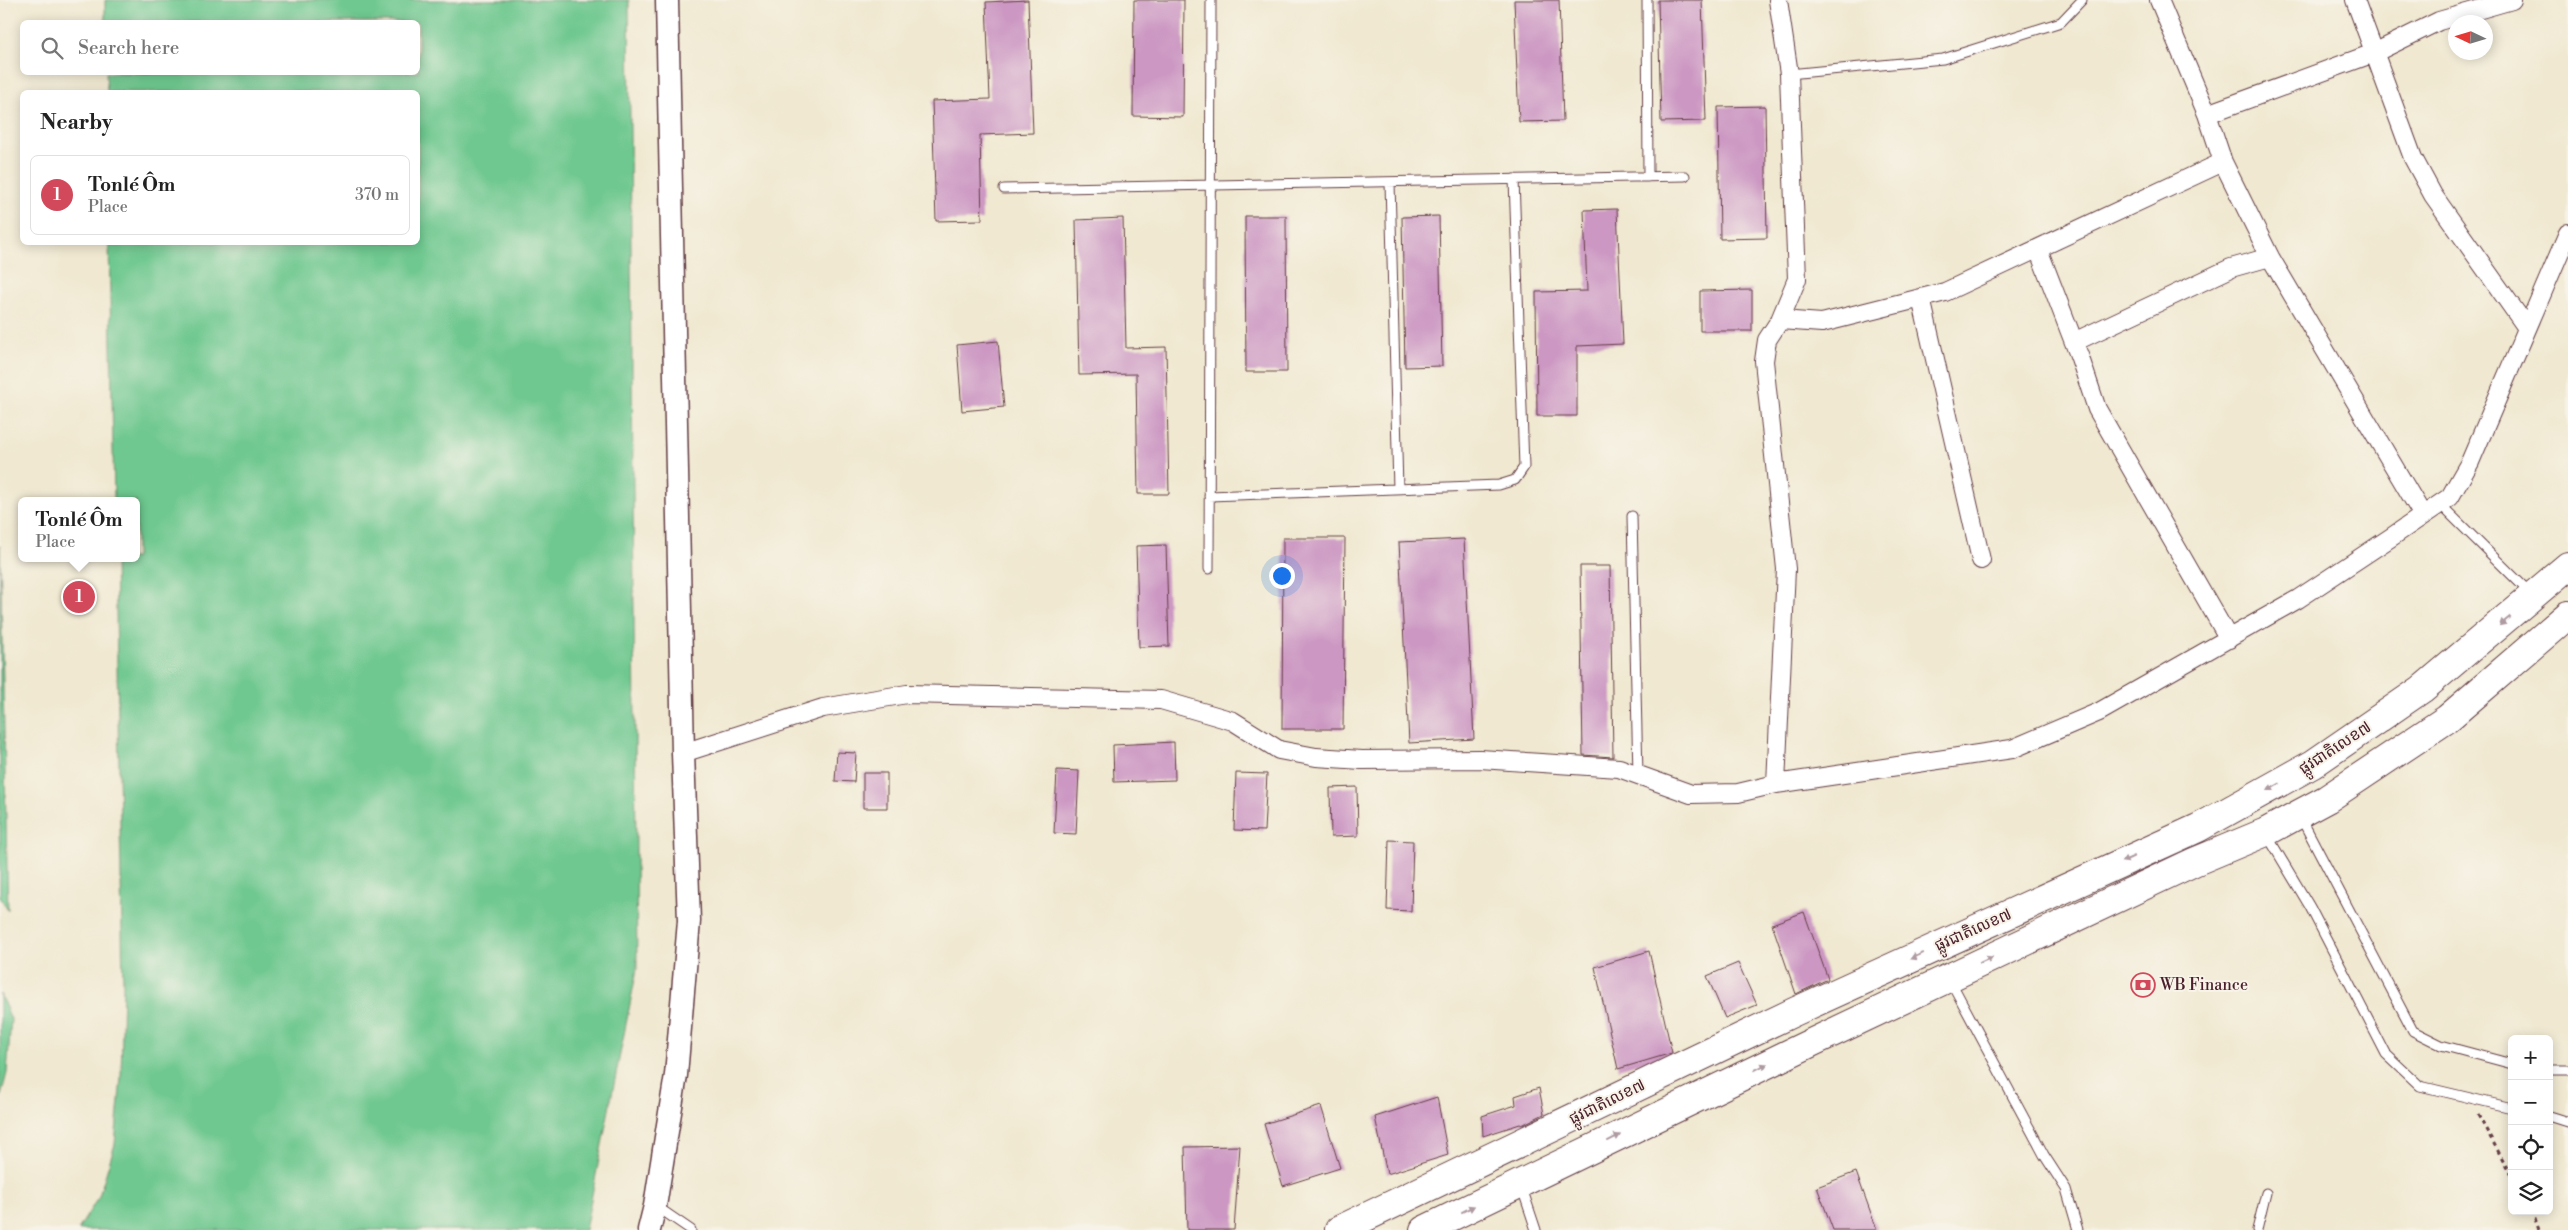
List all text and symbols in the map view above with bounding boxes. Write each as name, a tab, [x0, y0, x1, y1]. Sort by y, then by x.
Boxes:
north arrow	[2448, 15, 2493, 60]
search box	[20, 20, 420, 75]
icon: search	[38, 34, 66, 62]
text: Search here	[78, 36, 179, 60]
text: Nearby	[40, 110, 113, 136]
text: Tonlé Ôm	[88, 173, 175, 197]
text: 1	[53, 185, 61, 205]
text: 370 m	[355, 185, 399, 205]
text: Place	[88, 197, 128, 217]
popup	[18, 497, 140, 562]
text: Tonlé Ôm	[35, 508, 123, 532]
text: Place	[35, 532, 75, 552]
your location	[1269, 563, 1295, 589]
pin: 1	[63, 578, 95, 616]
one-way arrow	[2499, 615, 2511, 626]
street label: ផ្លូវជាតិលេខ៧	[2295, 717, 2377, 782]
one-way arrow	[2267, 782, 2280, 791]
one-way arrow	[2121, 856, 2135, 864]
street label: ផ្លូវជាតិលេខ៧	[1931, 904, 2016, 959]
one-way arrow	[1910, 952, 1924, 960]
one-way arrow	[1979, 956, 1993, 964]
bank icon: WB Finance	[2130, 972, 2156, 998]
place label: WB Finance	[2159, 975, 2248, 995]
map controls	[2508, 1035, 2553, 1215]
button: +	[2508, 1035, 2553, 1080]
one-way arrow	[1753, 1063, 1768, 1071]
street label: ផ្លូវជាតិលេខ៧	[1566, 1075, 1650, 1132]
button: −	[2508, 1080, 2553, 1125]
button: locate	[2508, 1125, 2553, 1170]
one-way arrow	[1607, 1134, 1621, 1142]
button: layers	[2508, 1170, 2553, 1215]
one-way arrow	[1461, 1205, 1475, 1213]

